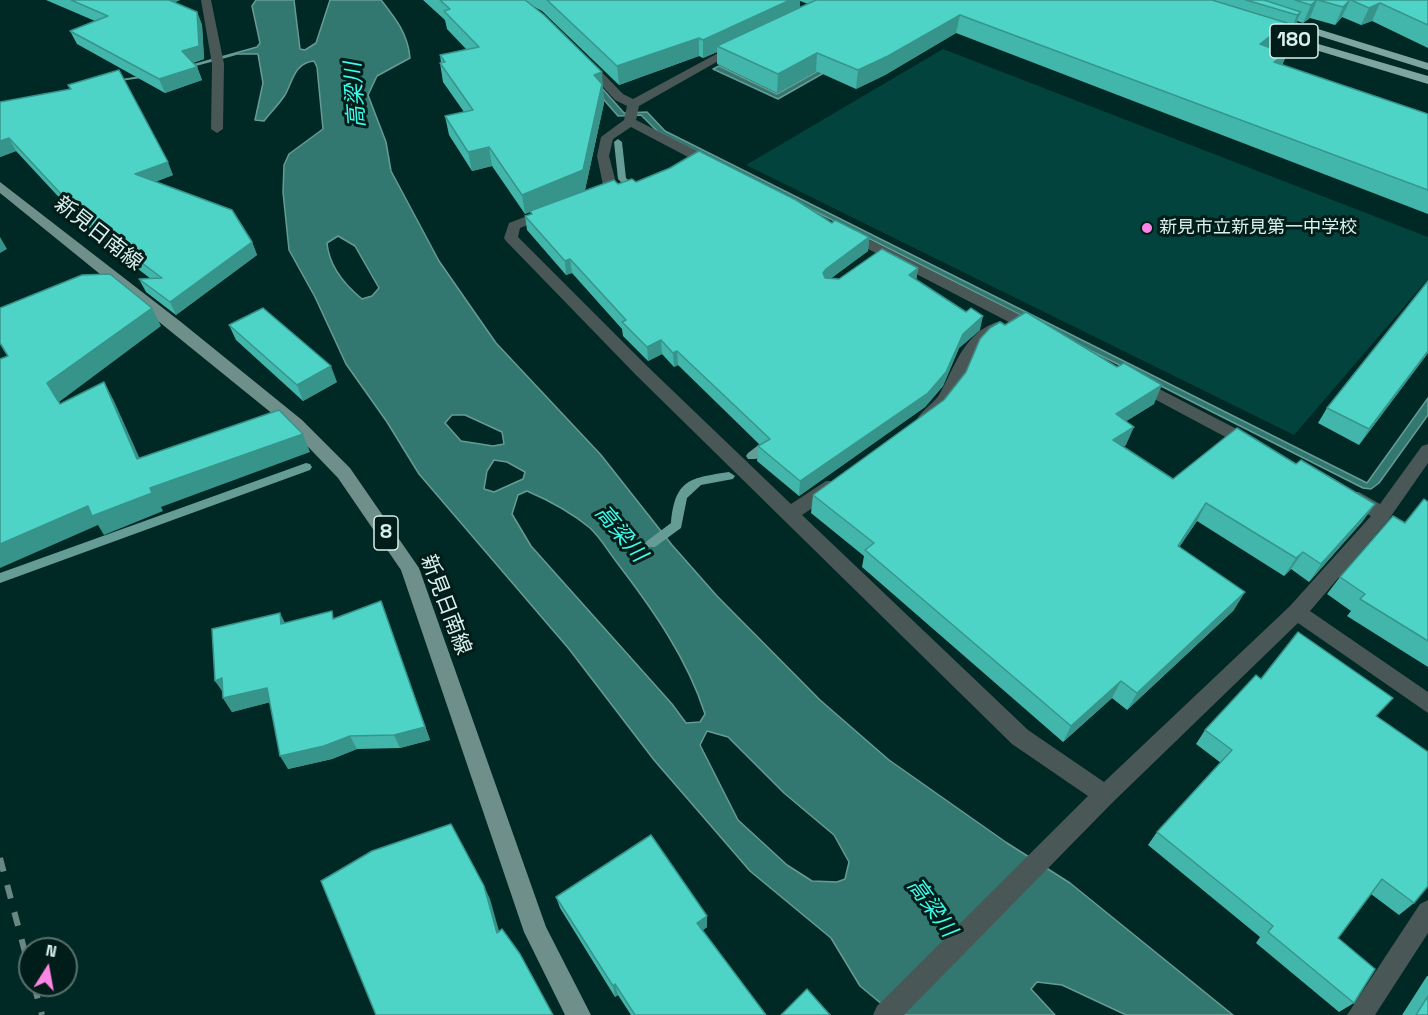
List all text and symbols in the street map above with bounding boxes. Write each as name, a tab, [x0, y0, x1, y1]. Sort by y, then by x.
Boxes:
road number: 180	[1270, 24, 1318, 58]
water label: 高梁川	[341, 61, 371, 129]
street label: 新見日南線	[49, 192, 147, 276]
place label: 新見市立新見第一中学校	[1159, 217, 1357, 239]
marker: 新見市立新見第一中学校	[1140, 221, 1154, 235]
water label: 高梁川	[589, 500, 651, 568]
road number: 8	[374, 516, 398, 550]
street label: 新見日南線	[414, 551, 476, 659]
water label: 高梁川	[901, 874, 961, 942]
north arrow	[18, 937, 78, 997]
text: N	[44, 939, 58, 962]

